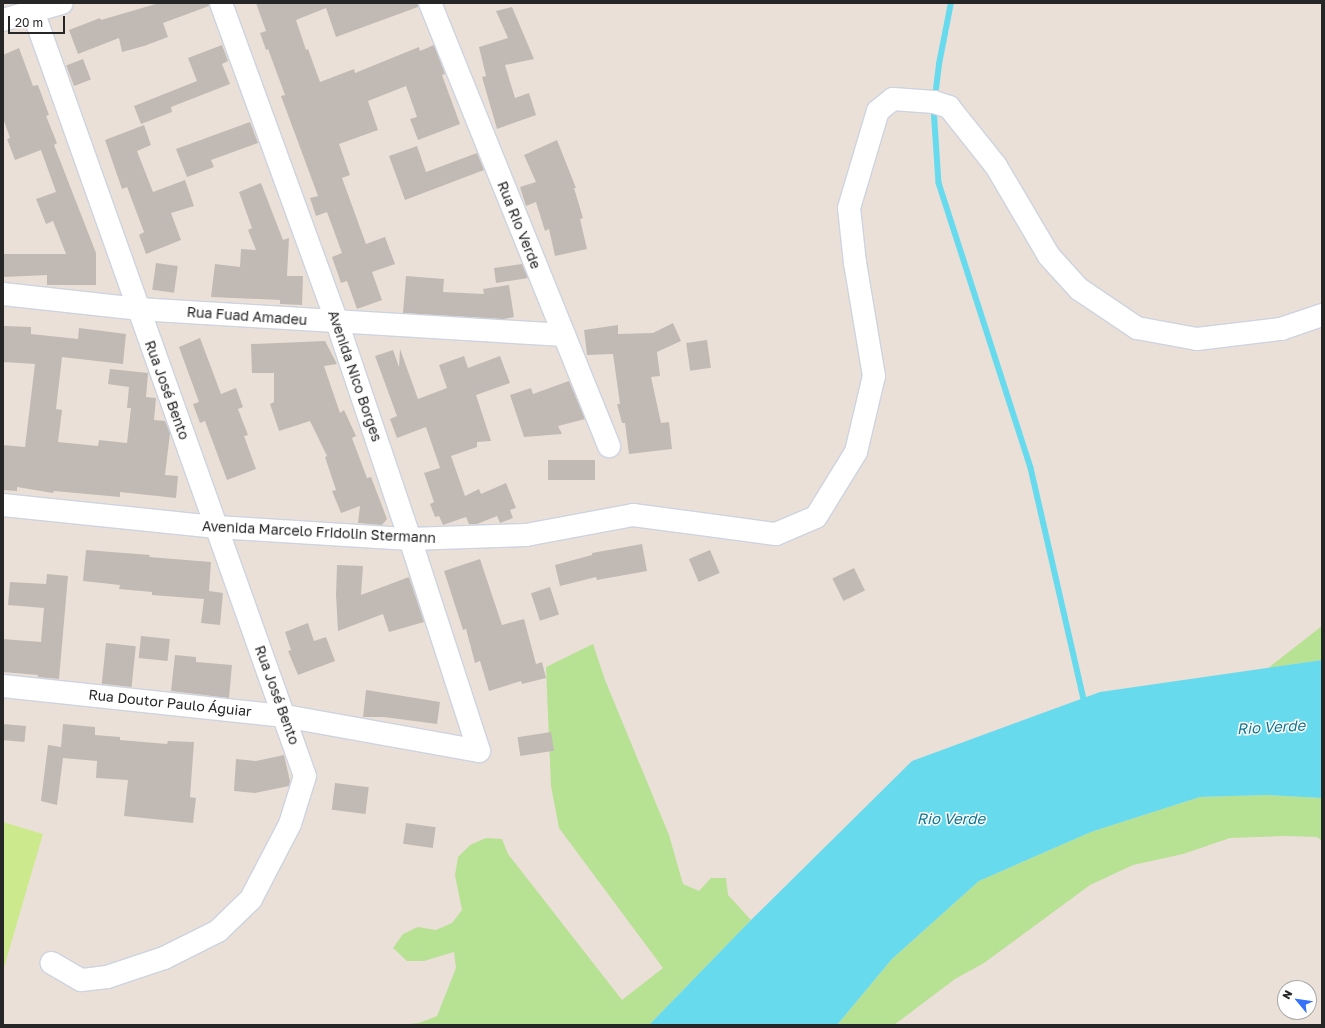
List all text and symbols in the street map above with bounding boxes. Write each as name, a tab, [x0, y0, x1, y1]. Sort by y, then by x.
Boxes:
scale bar	[10, 8, 67, 34]
text: 20 m	[15, 15, 43, 30]
street label: Rua Rio Verde	[494, 179, 544, 271]
street label: Rua Fuad Amadeu	[186, 303, 308, 329]
street label: Avenida Nico Borges	[325, 308, 385, 444]
street label: Rua José Bento	[141, 338, 193, 442]
street label: Avenida Marcelo Fridolin Stermann	[202, 517, 436, 547]
street label: Rua José Bento	[251, 643, 303, 747]
street label: Rua Doutor Paulo Águiar	[88, 686, 252, 720]
water label: Rio Verde	[1236, 716, 1306, 738]
water label: Rio Verde	[917, 810, 985, 828]
north arrow	[1277, 980, 1317, 1020]
text: N	[1279, 988, 1295, 1001]

